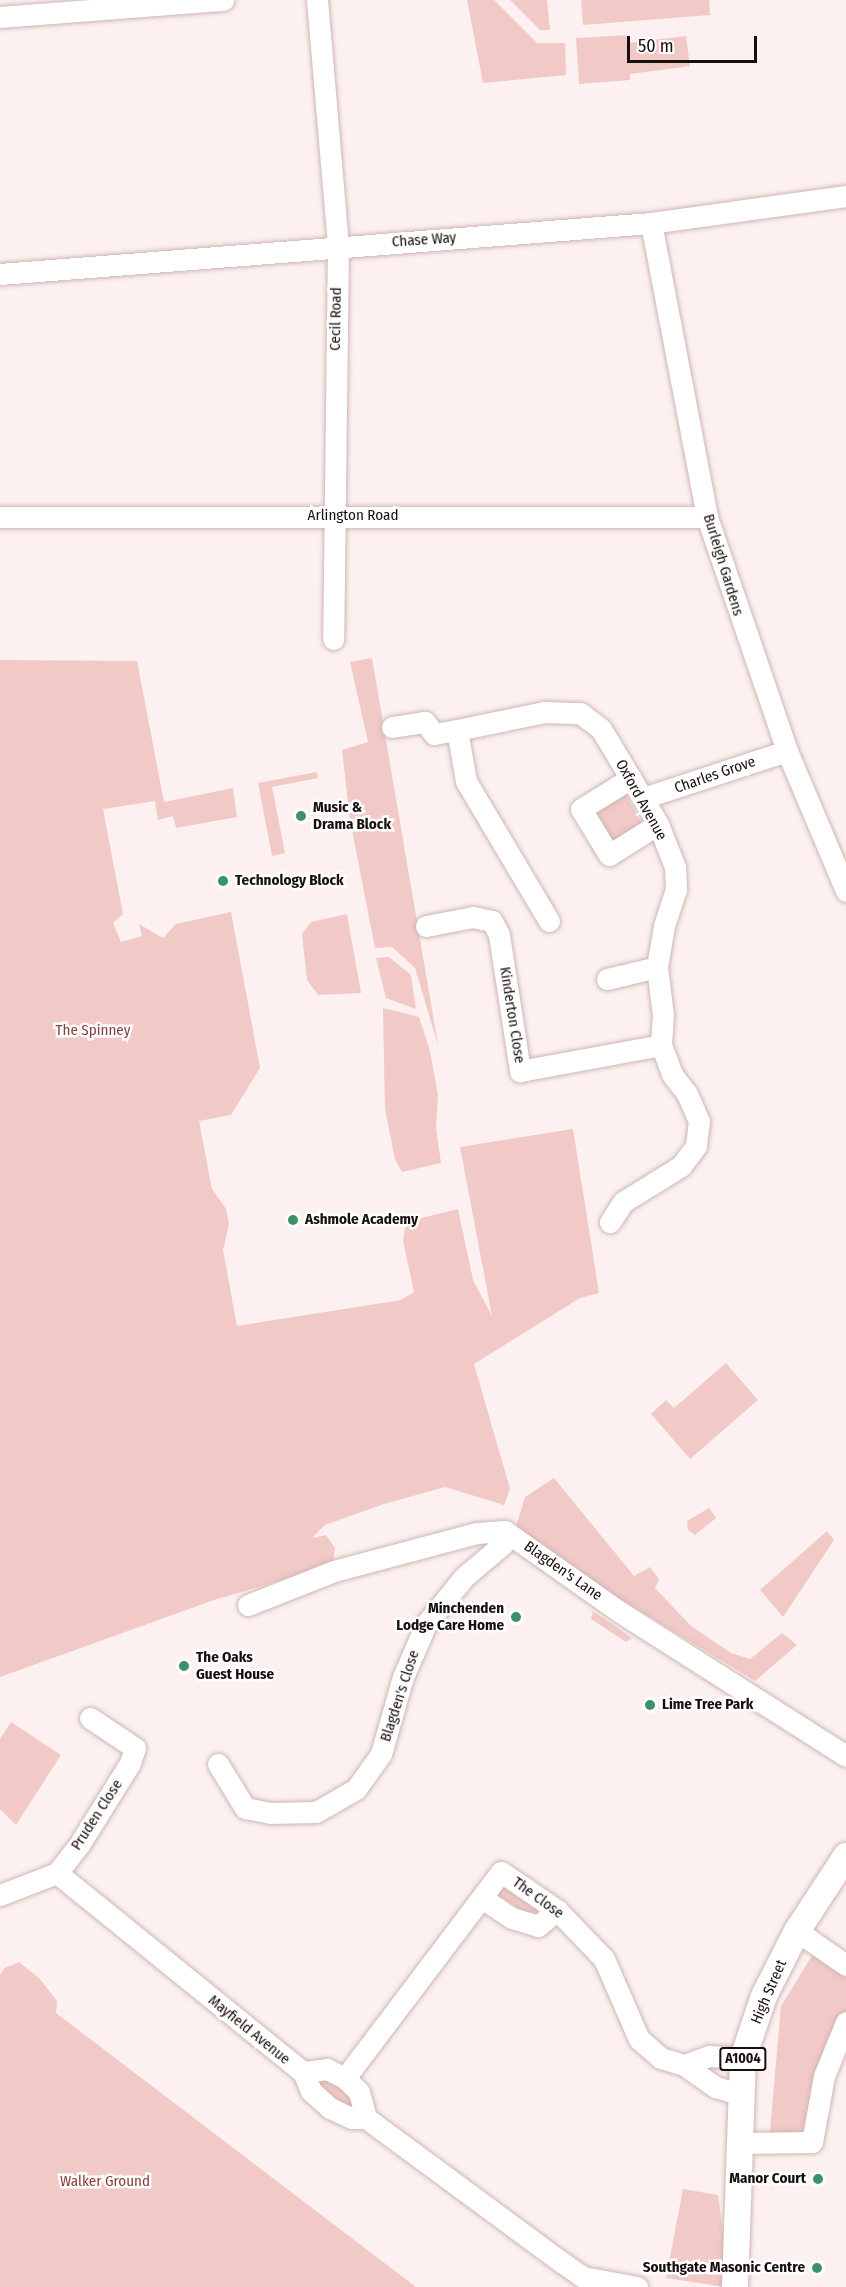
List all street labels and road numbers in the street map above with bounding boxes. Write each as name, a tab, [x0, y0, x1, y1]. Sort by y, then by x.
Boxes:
street label: Chase Way	[391, 229, 457, 251]
street label: Cecil Road	[326, 287, 346, 351]
street label: Arlington Road	[308, 507, 398, 525]
street label: Burleigh Gardens	[699, 512, 747, 618]
street label: Charles Grove	[672, 753, 758, 797]
street label: Oxford Avenue	[611, 756, 671, 844]
street label: Kinderton Close	[495, 966, 529, 1064]
street label: Blagden's Lane	[520, 1537, 606, 1605]
street label: Blagden's Close	[377, 1648, 423, 1744]
street label: Pruden Close	[68, 1776, 126, 1854]
street label: The Close	[509, 1873, 567, 1923]
street label: High Street	[747, 1957, 791, 2027]
street label: Mayfield Avenue	[204, 1991, 294, 2069]
road number: A1004	[719, 2048, 767, 2070]

